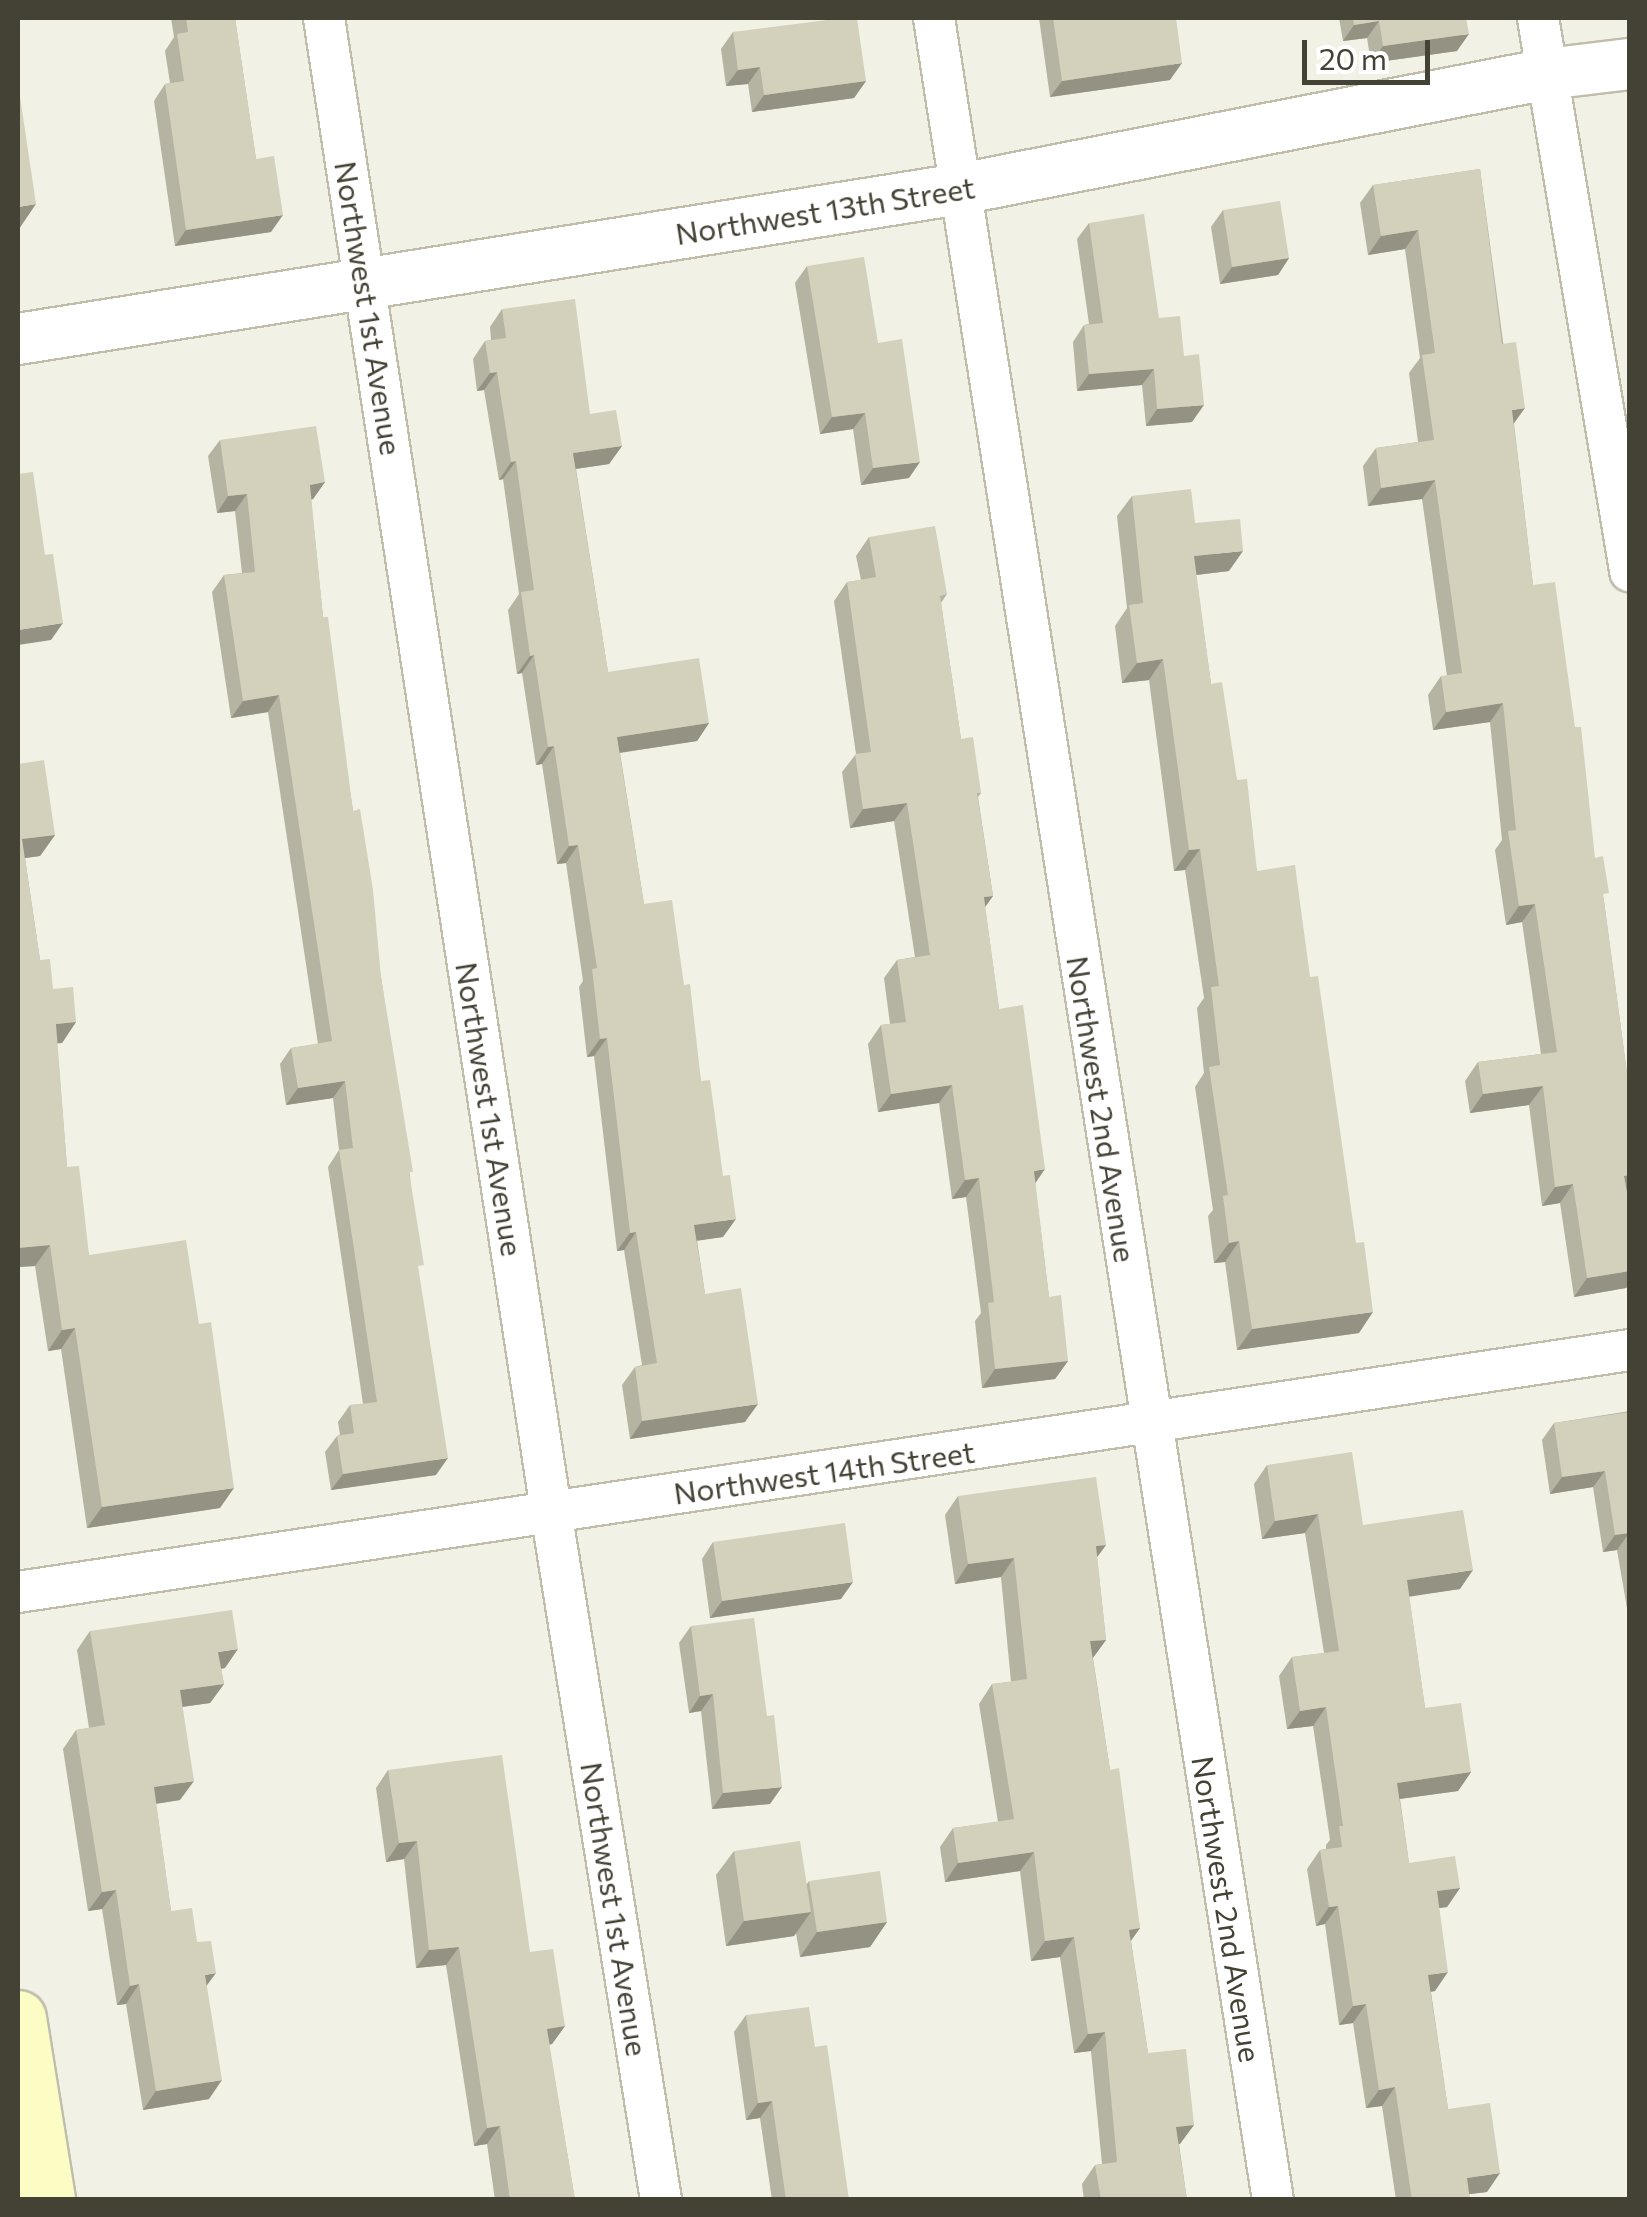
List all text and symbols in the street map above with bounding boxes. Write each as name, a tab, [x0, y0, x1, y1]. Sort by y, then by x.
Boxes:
scale bar	[1307, 20, 1434, 82]
text: 20 m	[1319, 39, 1387, 76]
street label: Northwest 1st Avenue	[328, 158, 410, 458]
street label: Northwest 13th Street	[673, 169, 977, 251]
street label: Northwest 2nd Avenue	[1060, 953, 1144, 1265]
street label: Northwest 1st Avenue	[449, 959, 531, 1259]
street label: Northwest 14th Street	[671, 1433, 977, 1511]
street label: Northwest 2nd Avenue	[1185, 1753, 1269, 2065]
street label: Northwest 1st Avenue	[574, 1759, 656, 2059]

